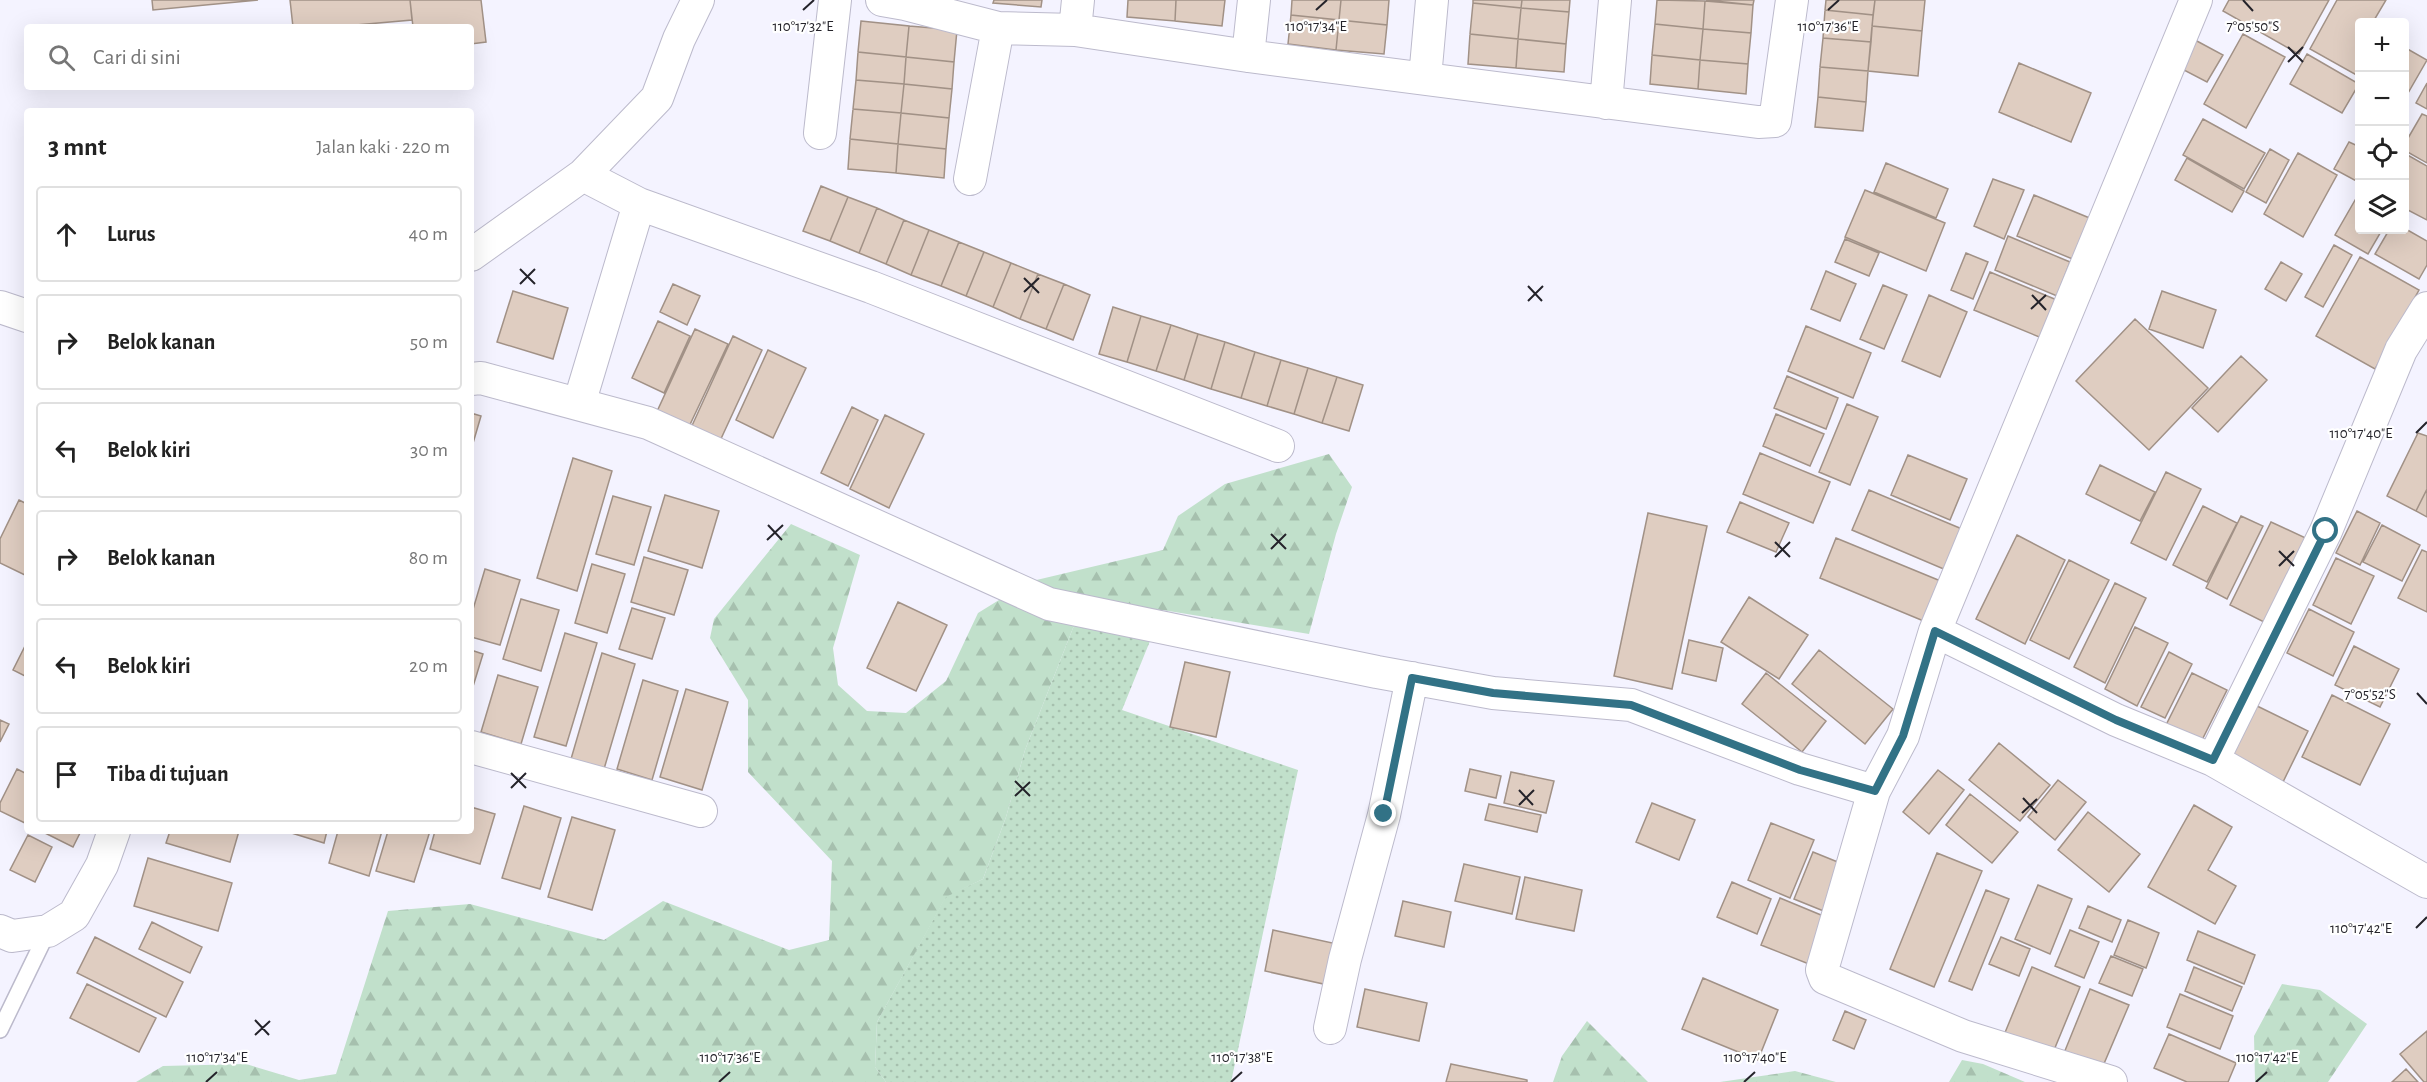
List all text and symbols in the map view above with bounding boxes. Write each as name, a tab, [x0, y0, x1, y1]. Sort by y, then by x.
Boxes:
map controls	[2355, 18, 2409, 234]
button: +	[2355, 18, 2409, 72]
text: 110°17'32"E	[773, 19, 833, 34]
text: 110°17'34"E	[1285, 19, 1347, 34]
text: 110°17'36"E	[1797, 19, 1859, 34]
text: 7°05'50"S	[2227, 19, 2279, 34]
search box	[24, 24, 474, 90]
icon: search	[45, 41, 78, 74]
text: Cari di sini	[93, 46, 181, 68]
button: −	[2355, 72, 2409, 126]
button: locate	[2355, 126, 2409, 180]
text: 3 mnt	[48, 134, 107, 160]
text: Jalan kaki · 220 m	[316, 137, 450, 157]
button: layers	[2355, 180, 2409, 234]
icon: ahead	[50, 218, 83, 251]
text: Lurus	[107, 223, 156, 245]
text: 40 m	[409, 224, 448, 244]
icon: right	[50, 326, 83, 359]
text: Belok kanan	[107, 331, 215, 353]
text: 50 m	[410, 332, 448, 352]
text: 110°17'40"E	[2329, 426, 2393, 441]
icon: left	[50, 434, 83, 467]
text: Belok kiri	[107, 439, 191, 461]
text: 30 m	[410, 440, 448, 460]
route start	[2312, 517, 2338, 543]
icon: right	[50, 542, 83, 575]
text: Belok kanan	[107, 547, 215, 569]
text: 80 m	[409, 548, 448, 568]
icon: left	[50, 650, 83, 683]
text: Belok kiri	[107, 655, 191, 677]
text: 20 m	[409, 656, 448, 676]
text: 7°05'52"S	[2344, 687, 2396, 702]
icon: arrive	[50, 758, 83, 791]
text: Tiba di tujuan	[107, 763, 229, 785]
route end	[1370, 800, 1396, 826]
text: 110°17'42"E	[2330, 921, 2392, 936]
text: 110°17'34"E	[186, 1050, 248, 1065]
text: 110°17'36"E	[699, 1050, 761, 1065]
text: 110°17'38"E	[1211, 1050, 1273, 1065]
text: 110°17'40"E	[1723, 1050, 1787, 1065]
text: 110°17'42"E	[2236, 1050, 2298, 1065]

